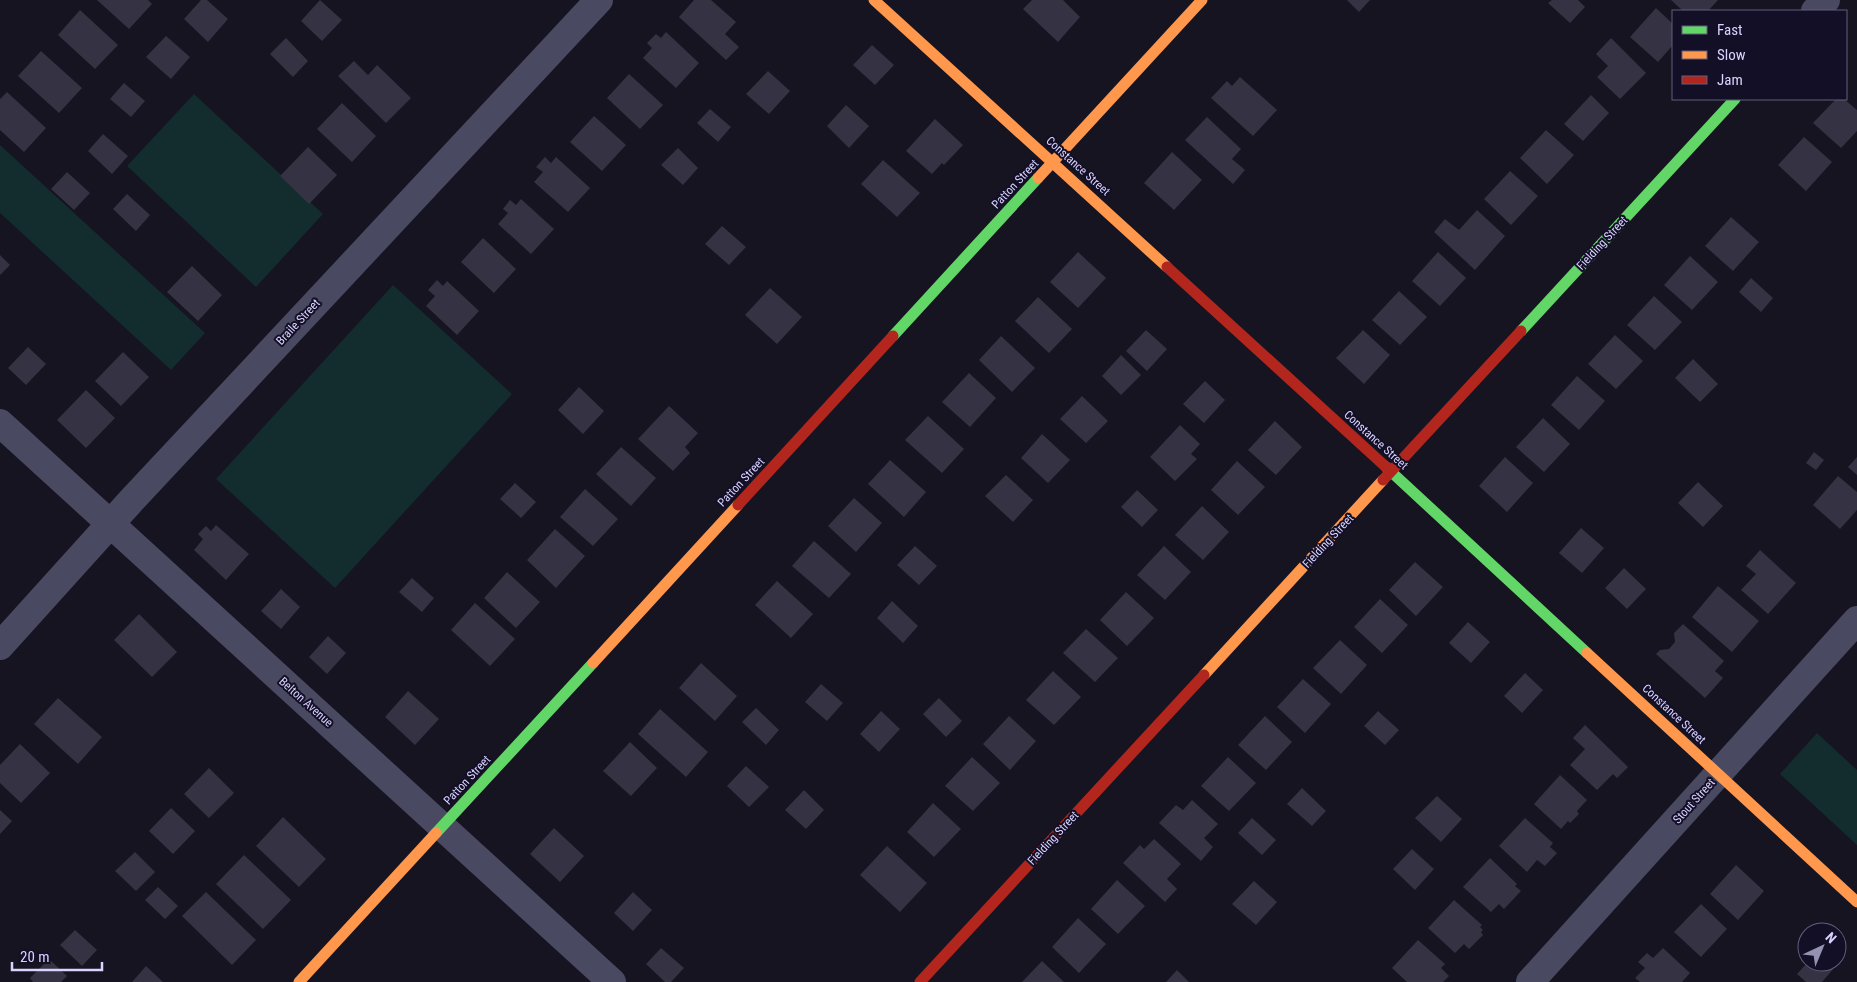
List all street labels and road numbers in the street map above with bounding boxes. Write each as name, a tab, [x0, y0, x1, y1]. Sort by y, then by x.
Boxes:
street label: Constance Street	[1043, 134, 1113, 199]
street label: Patton Street	[989, 156, 1042, 211]
street label: Fielding Street	[1574, 213, 1631, 273]
street label: Braile Street	[273, 296, 323, 348]
street label: Constance Street	[1341, 408, 1411, 473]
street label: Patton Street	[715, 454, 768, 509]
street label: Fielding Street	[1300, 511, 1357, 571]
street label: Belton Avenue	[276, 674, 336, 730]
street label: Constance Street	[1640, 681, 1709, 747]
street label: Patton Street	[441, 752, 494, 807]
street label: Stout Street	[1670, 775, 1718, 826]
street label: Fielding Street	[1025, 808, 1082, 868]

